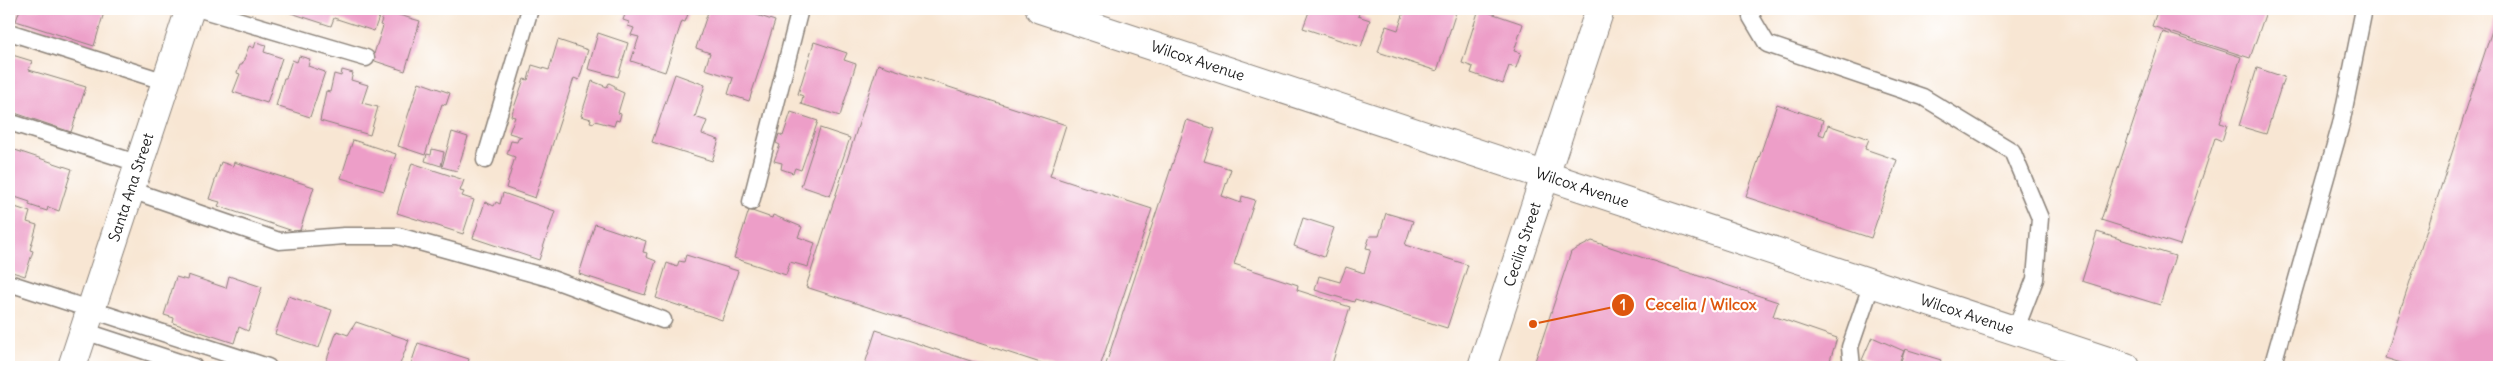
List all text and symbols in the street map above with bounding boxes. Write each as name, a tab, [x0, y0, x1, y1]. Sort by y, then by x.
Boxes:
street label: Wilcox Avenue	[1149, 36, 1247, 85]
street label: Santa Ana Street	[104, 131, 157, 244]
street label: Wilcox Avenue	[1533, 163, 1632, 212]
street label: Cecilia Street	[1499, 200, 1545, 289]
callout: Cecelia / Wilcox	[1610, 289, 1767, 320]
street label: Wilcox Avenue	[1918, 290, 2016, 338]
text: Cecelia / Wilcox	[1645, 294, 1757, 314]
text: 1	[1620, 295, 1626, 314]

